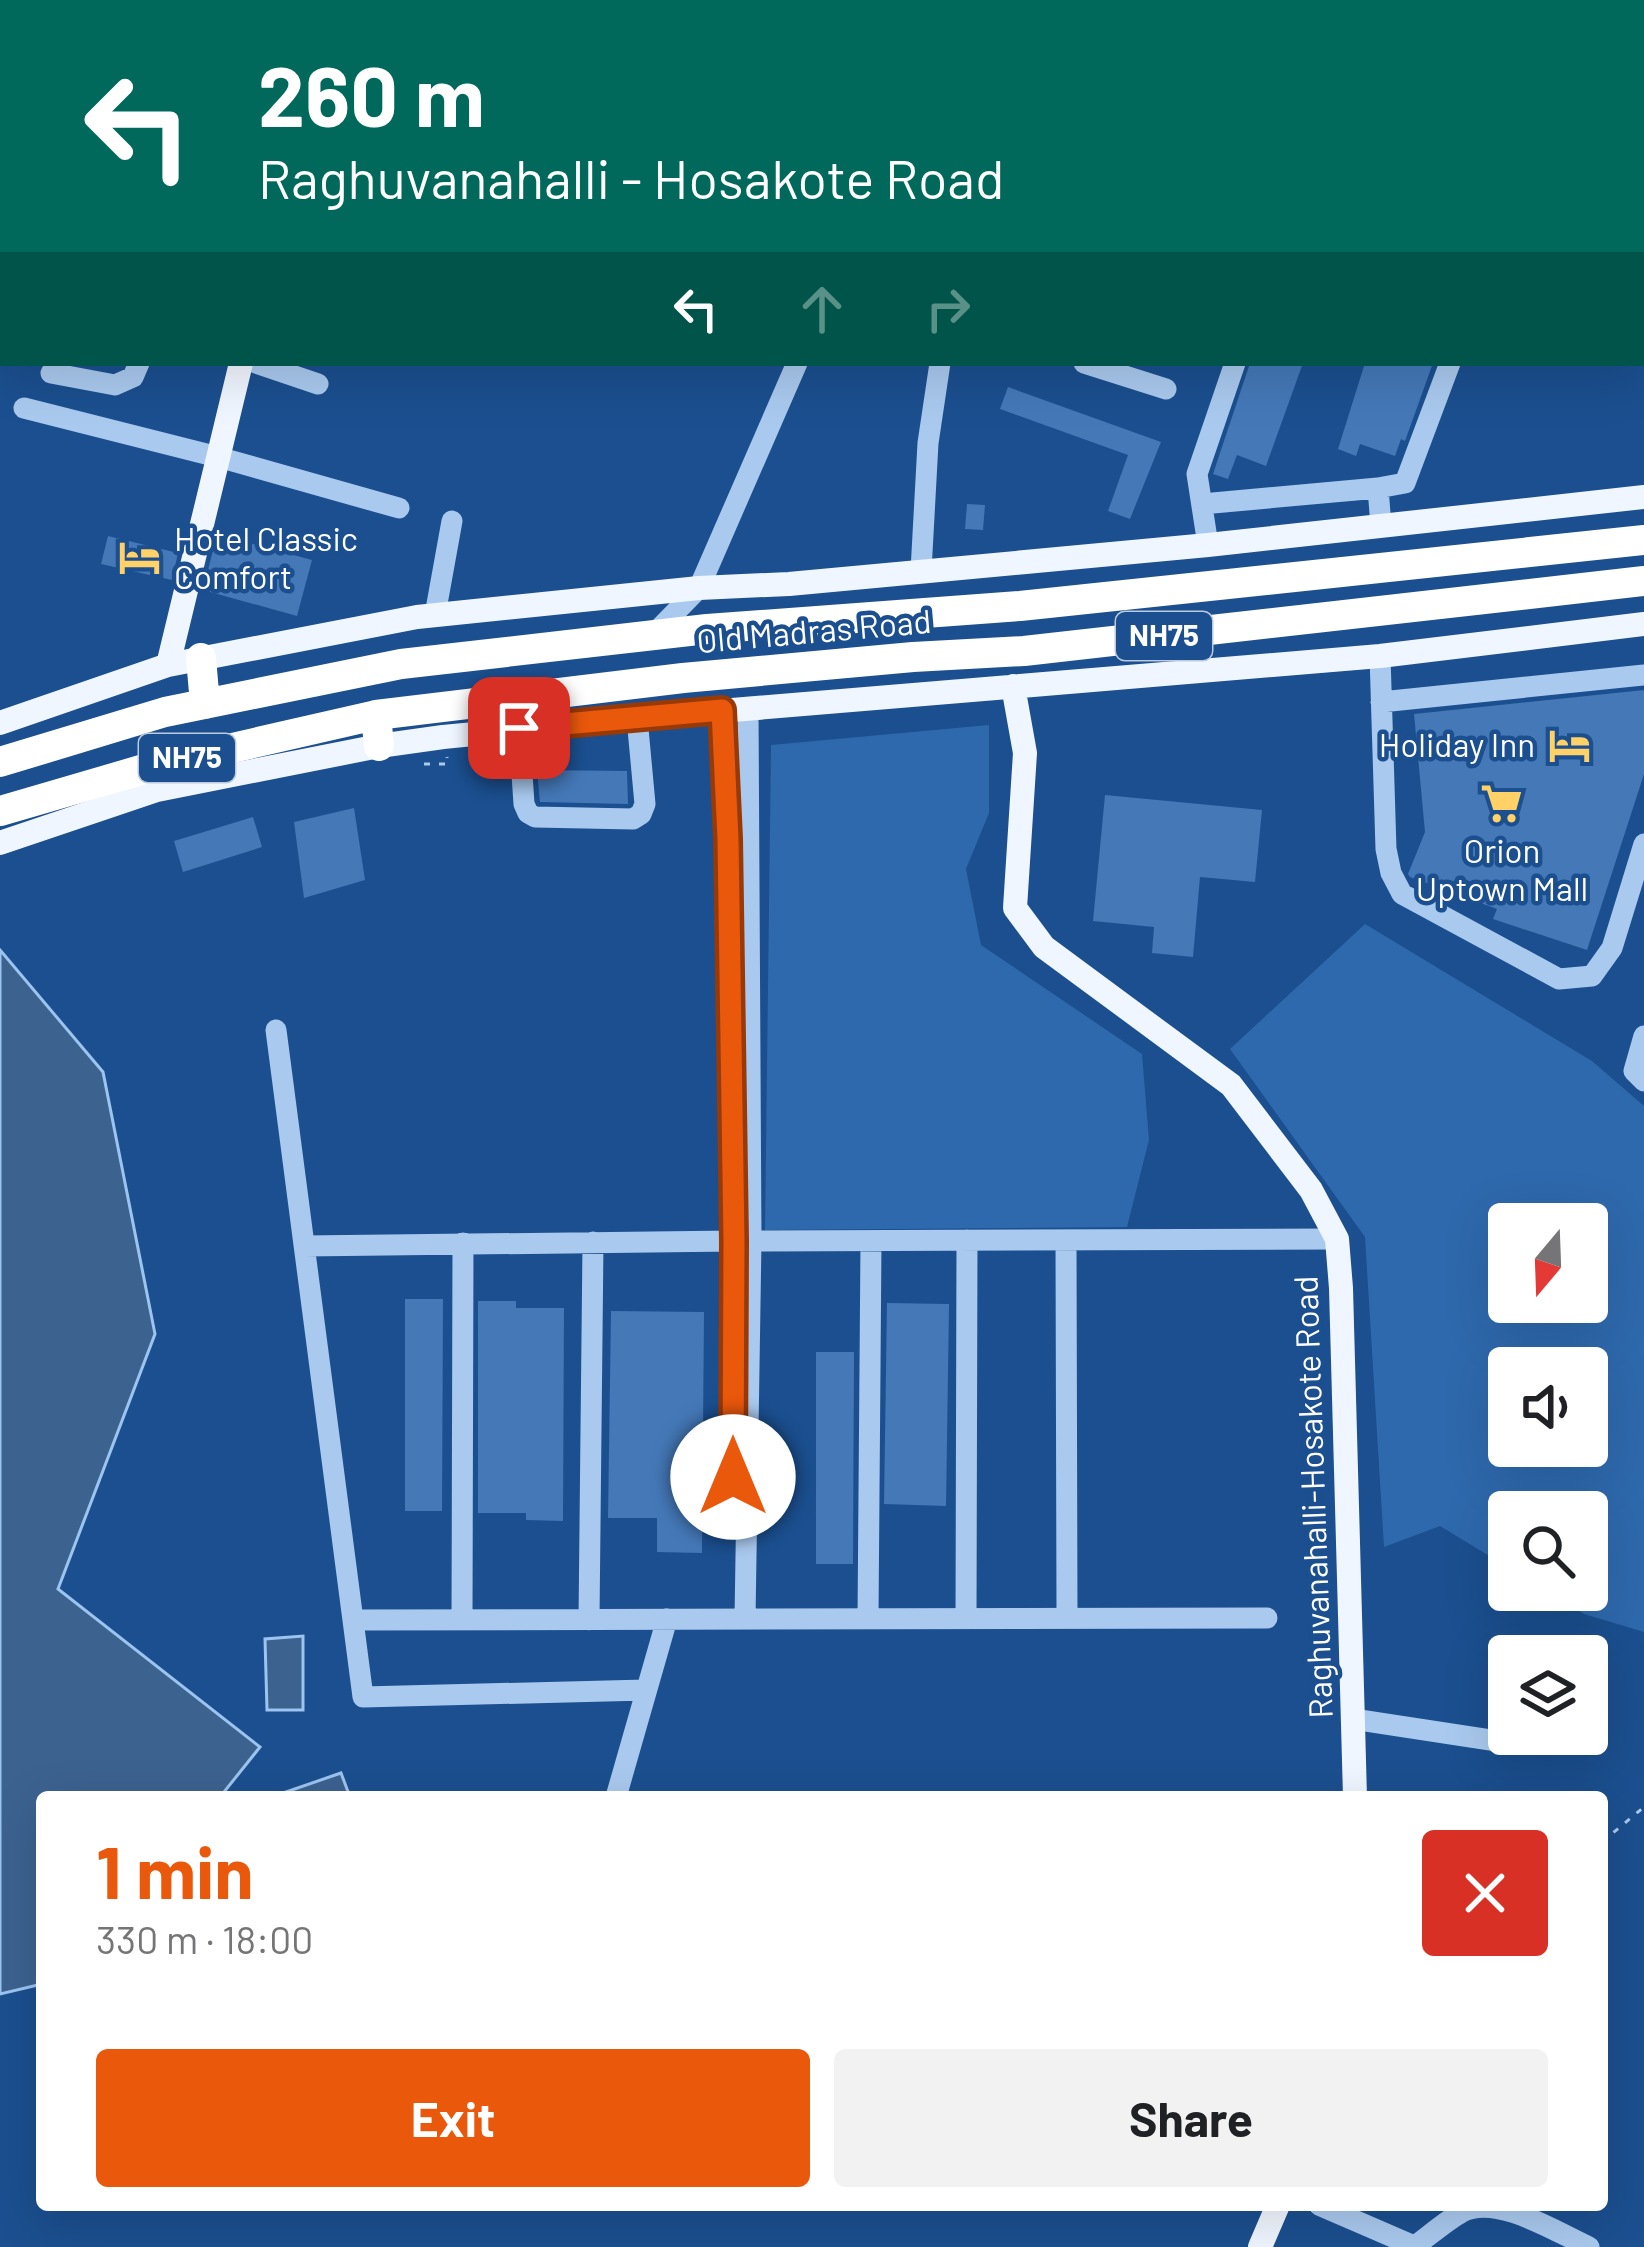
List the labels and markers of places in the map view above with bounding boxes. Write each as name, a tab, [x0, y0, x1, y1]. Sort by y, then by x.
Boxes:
place label: Hotel Classic Comfort	[174, 518, 358, 596]
hotel icon: Hotel Classic Comfort	[117, 535, 163, 581]
pin	[468, 677, 570, 779]
hotel icon: Holiday Inn	[1546, 722, 1592, 768]
place label: Holiday Inn	[1379, 724, 1535, 764]
supermarket icon: Orion Uptown Mall	[1479, 780, 1525, 826]
place label: Orion Uptown Mall	[1416, 830, 1588, 908]

